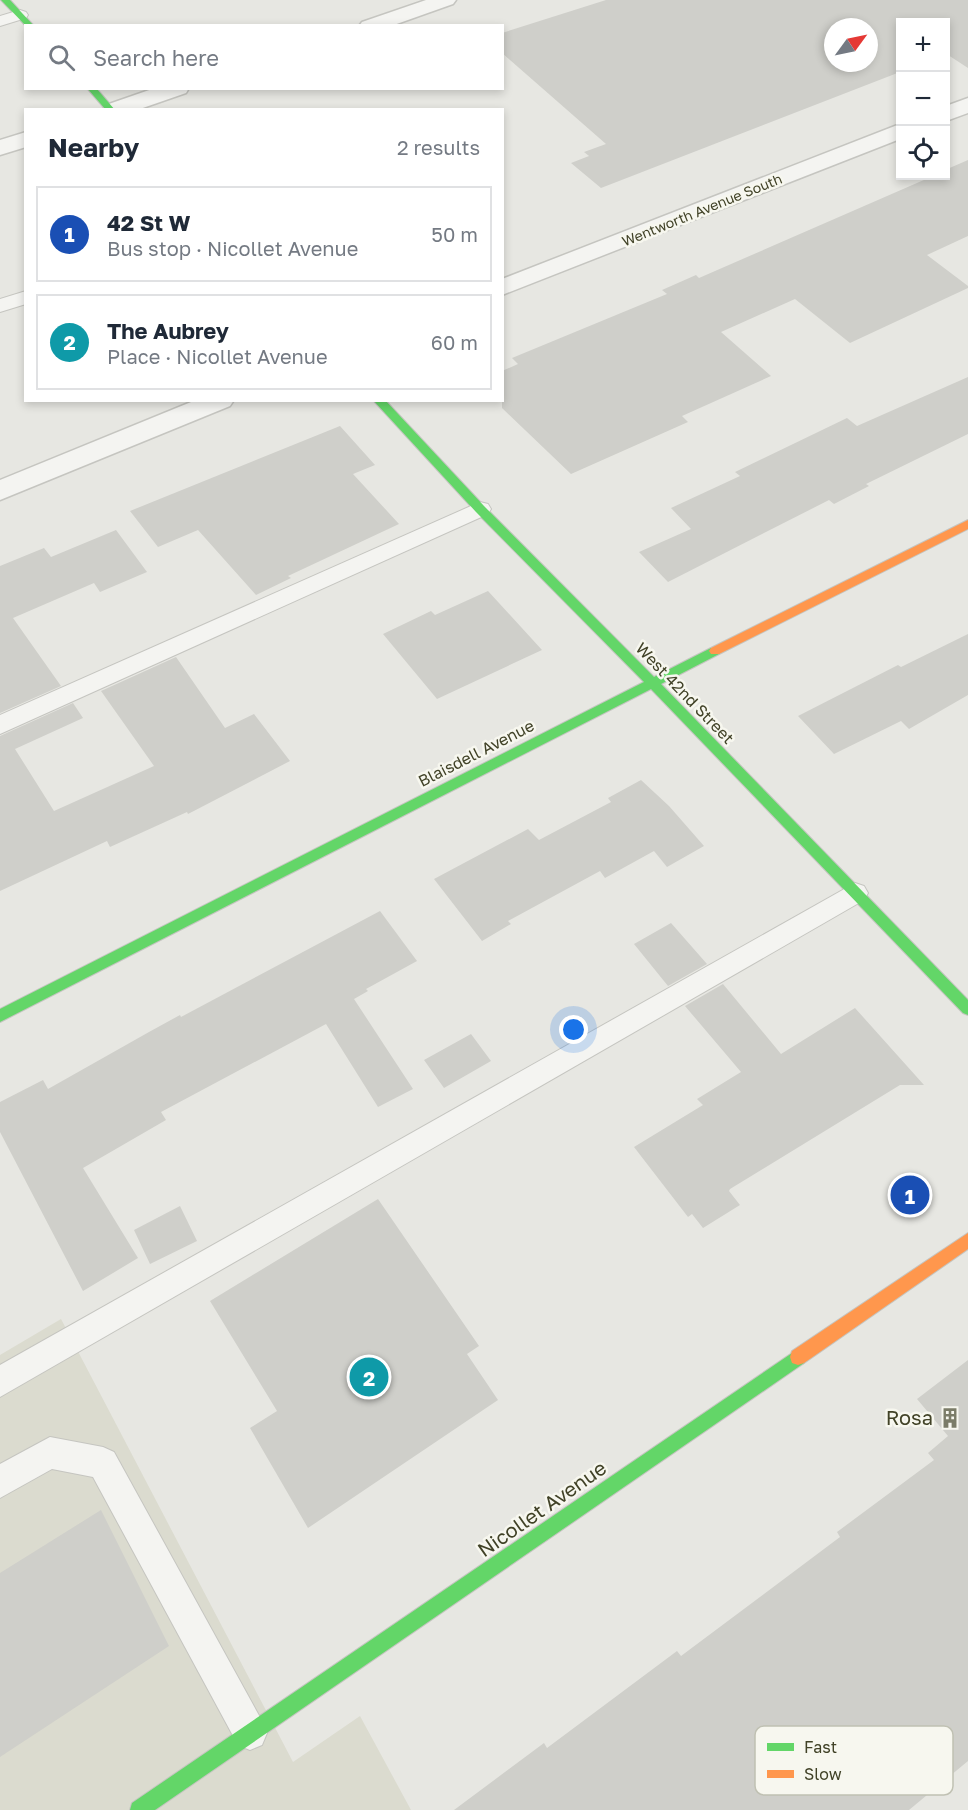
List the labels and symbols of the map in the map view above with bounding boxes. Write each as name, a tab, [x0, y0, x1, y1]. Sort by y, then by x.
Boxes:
north arrow	[824, 18, 878, 72]
street label: Wentworth Avenue South	[619, 170, 784, 249]
street label: West 42nd Street	[632, 638, 738, 748]
street label: Blaisdell Avenue	[415, 715, 537, 791]
your location	[559, 1015, 588, 1044]
pin: 1	[890, 1172, 930, 1218]
pin: 2	[350, 1354, 388, 1400]
place label: Rosa	[886, 1405, 933, 1429]
building icon: Rosa	[938, 1406, 962, 1430]
street label: Nicollet Avenue	[473, 1455, 610, 1561]
legend	[755, 1726, 953, 1795]
text: Fast	[804, 1737, 837, 1757]
text: Slow	[804, 1764, 842, 1784]

